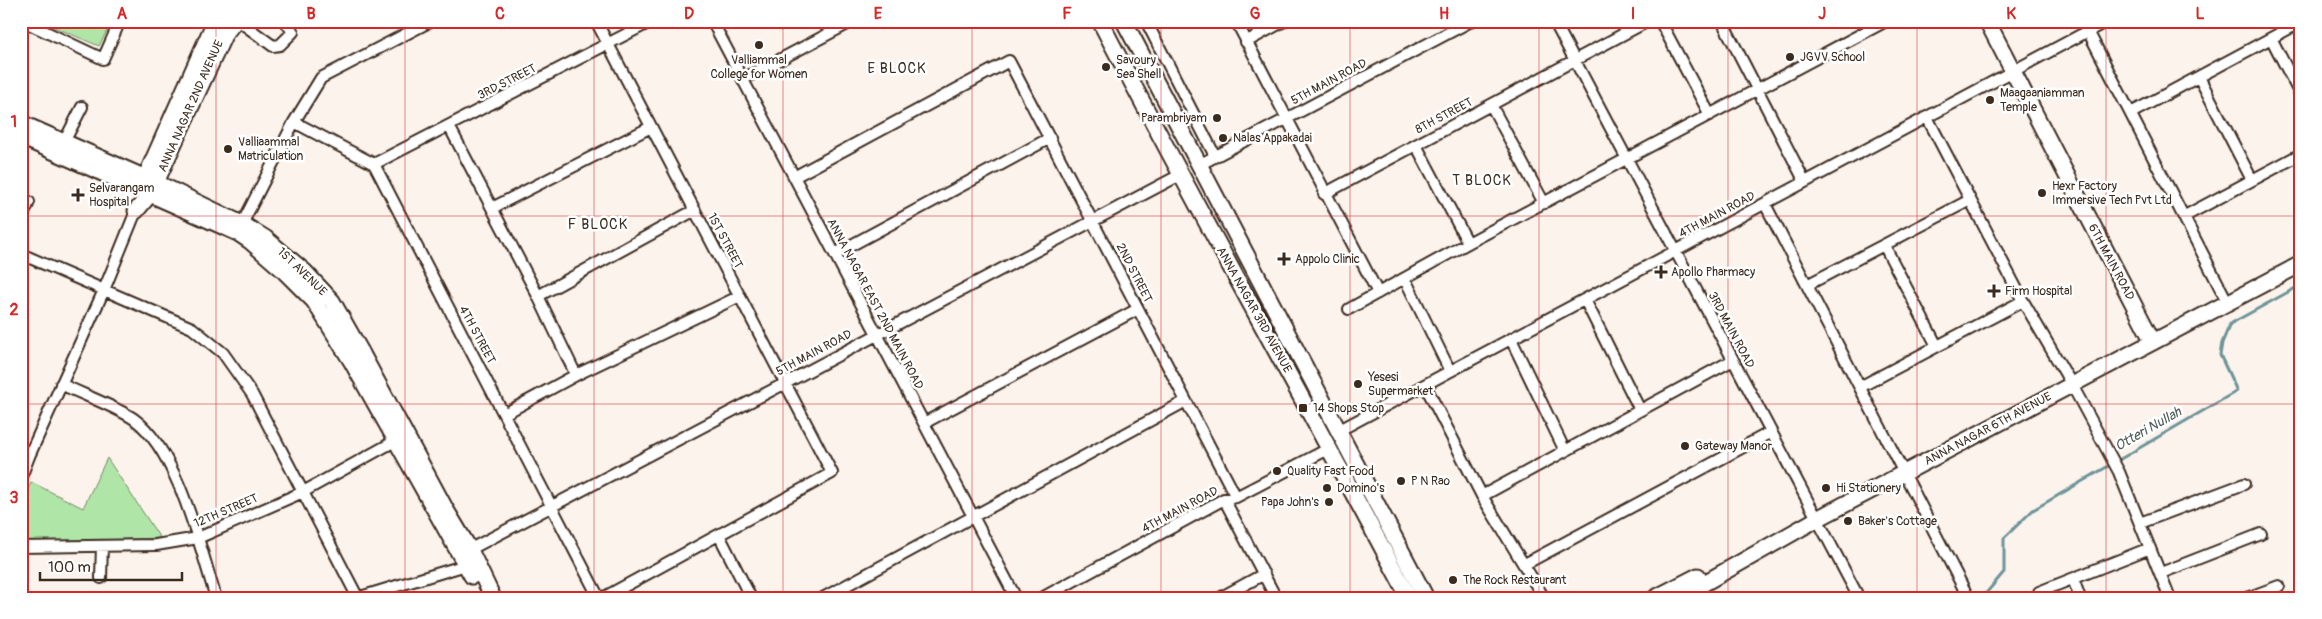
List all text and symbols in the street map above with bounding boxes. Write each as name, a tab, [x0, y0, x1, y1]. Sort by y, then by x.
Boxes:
text: A	[117, 4, 128, 24]
text: B	[306, 4, 316, 24]
text: C	[495, 4, 505, 24]
text: D	[684, 4, 694, 24]
text: E	[874, 4, 883, 24]
text: F	[1062, 4, 1072, 24]
text: G	[1250, 4, 1261, 24]
text: H	[1439, 4, 1449, 24]
text: I	[1631, 4, 1635, 24]
text: J	[1818, 4, 1826, 24]
text: K	[2006, 4, 2016, 24]
text: L	[2195, 4, 2205, 24]
street label: ANNA NAGAR 2ND AVENUE	[155, 38, 227, 174]
marker: Valliammal College for Women	[753, 39, 765, 51]
place label: JGVV School	[1800, 50, 1865, 65]
marker: JGVV School	[1784, 51, 1796, 63]
place label: Valliammal College for Women	[711, 53, 808, 82]
place label: Savoury Sea Shell	[1116, 53, 1161, 82]
street label: 5TH MAIN ROAD	[1288, 55, 1370, 108]
district label: E BLOCK	[867, 60, 927, 77]
street label: 3RD STREET	[475, 61, 539, 103]
marker: Savoury Sea Shell	[1100, 61, 1112, 73]
place label: Maagaaniamman Temple	[2000, 86, 2085, 115]
marker: Maagaaniamman Temple	[1984, 94, 1996, 106]
street label: 8TH STREET	[1413, 95, 1475, 137]
place label: Parambriyam	[1141, 111, 1207, 126]
text: 1	[11, 112, 17, 132]
marker: Parambriyam	[1211, 112, 1223, 124]
place label: Nalas Appakadai	[1233, 131, 1312, 146]
marker: Nalas Appakadai	[1217, 132, 1229, 144]
place label: Valliaammal Matriculation	[238, 135, 304, 164]
marker: Valliaammal Matriculation	[222, 143, 234, 155]
district label: T BLOCK	[1452, 172, 1512, 189]
place label: Hexr Factory Immersive Tech Pvt Ltd	[2052, 179, 2172, 208]
place label: Selvarangam Hospital	[89, 181, 155, 210]
marker: Hexr Factory Immersive Tech Pvt Ltd	[2036, 187, 2048, 199]
marker: Selvarangam Hospital	[71, 188, 85, 202]
street label: 4TH MAIN ROAD	[1676, 188, 1758, 241]
street label: 1ST STREET	[704, 211, 746, 272]
district label: F BLOCK	[568, 216, 628, 233]
street label: ANNA NAGAR EAST 2ND MAIN ROAD	[823, 216, 927, 392]
street label: 6TH MAIN ROAD	[2085, 221, 2138, 303]
street label: 2ND STREET	[1113, 241, 1156, 306]
street label: ANNA NAGAR 3RD AVENUE	[1213, 244, 1295, 376]
street label: 1ST AVENUE	[274, 245, 330, 299]
marker: Appolo Clinic	[1277, 252, 1291, 266]
place label: Appolo Clinic	[1295, 252, 1360, 267]
place label: Apollo Pharmacy	[1671, 265, 1755, 280]
marker: Apollo Pharmacy	[1655, 266, 1667, 278]
marker: Firm Hospital	[1987, 284, 2001, 298]
place label: Firm Hospital	[2005, 284, 2073, 299]
street label: 3RD MAIN ROAD	[1705, 289, 1758, 371]
text: 2	[10, 300, 19, 320]
street label: 4TH STREET	[455, 303, 499, 367]
street label: 5TH MAIN ROAD	[773, 326, 855, 379]
place label: Yesesi Supermarket	[1367, 370, 1433, 399]
marker: Yesesi Supermarket	[1352, 378, 1364, 390]
street label: ANNA NAGAR 6TH AVENUE	[1922, 389, 2054, 469]
place label: 14 Shops Stop	[1313, 401, 1384, 416]
marker: 14 Shops Stop	[1297, 402, 1309, 414]
water label: Otteri Nullah	[2112, 402, 2185, 455]
place label: Gateway Manor	[1695, 439, 1773, 454]
marker: Gateway Manor	[1679, 440, 1691, 452]
place label: Quality Fast Food	[1287, 464, 1374, 479]
marker: Quality Fast Food	[1271, 465, 1283, 477]
place label: P N Rao	[1411, 474, 1450, 489]
marker: P N Rao	[1395, 475, 1407, 487]
place label: Domino's	[1337, 481, 1385, 496]
place label: Hi Stationery	[1836, 481, 1901, 496]
marker: Domino's	[1321, 482, 1333, 494]
marker: Hi Stationery	[1820, 482, 1832, 494]
street label: 4TH MAIN ROAD	[1139, 483, 1221, 536]
text: 3	[10, 488, 19, 508]
street label: 12TH STREET	[192, 491, 261, 531]
place label: Papa John's	[1261, 495, 1320, 510]
marker: Papa John's	[1323, 496, 1335, 508]
place label: Baker's Cottage	[1858, 514, 1937, 529]
marker: Baker's Cottage	[1842, 515, 1854, 527]
scale bar	[40, 549, 182, 581]
text: 100 m	[48, 558, 91, 577]
place label: The Rock Restaurant	[1463, 573, 1567, 588]
marker: The Rock Restaurant	[1447, 574, 1459, 586]

